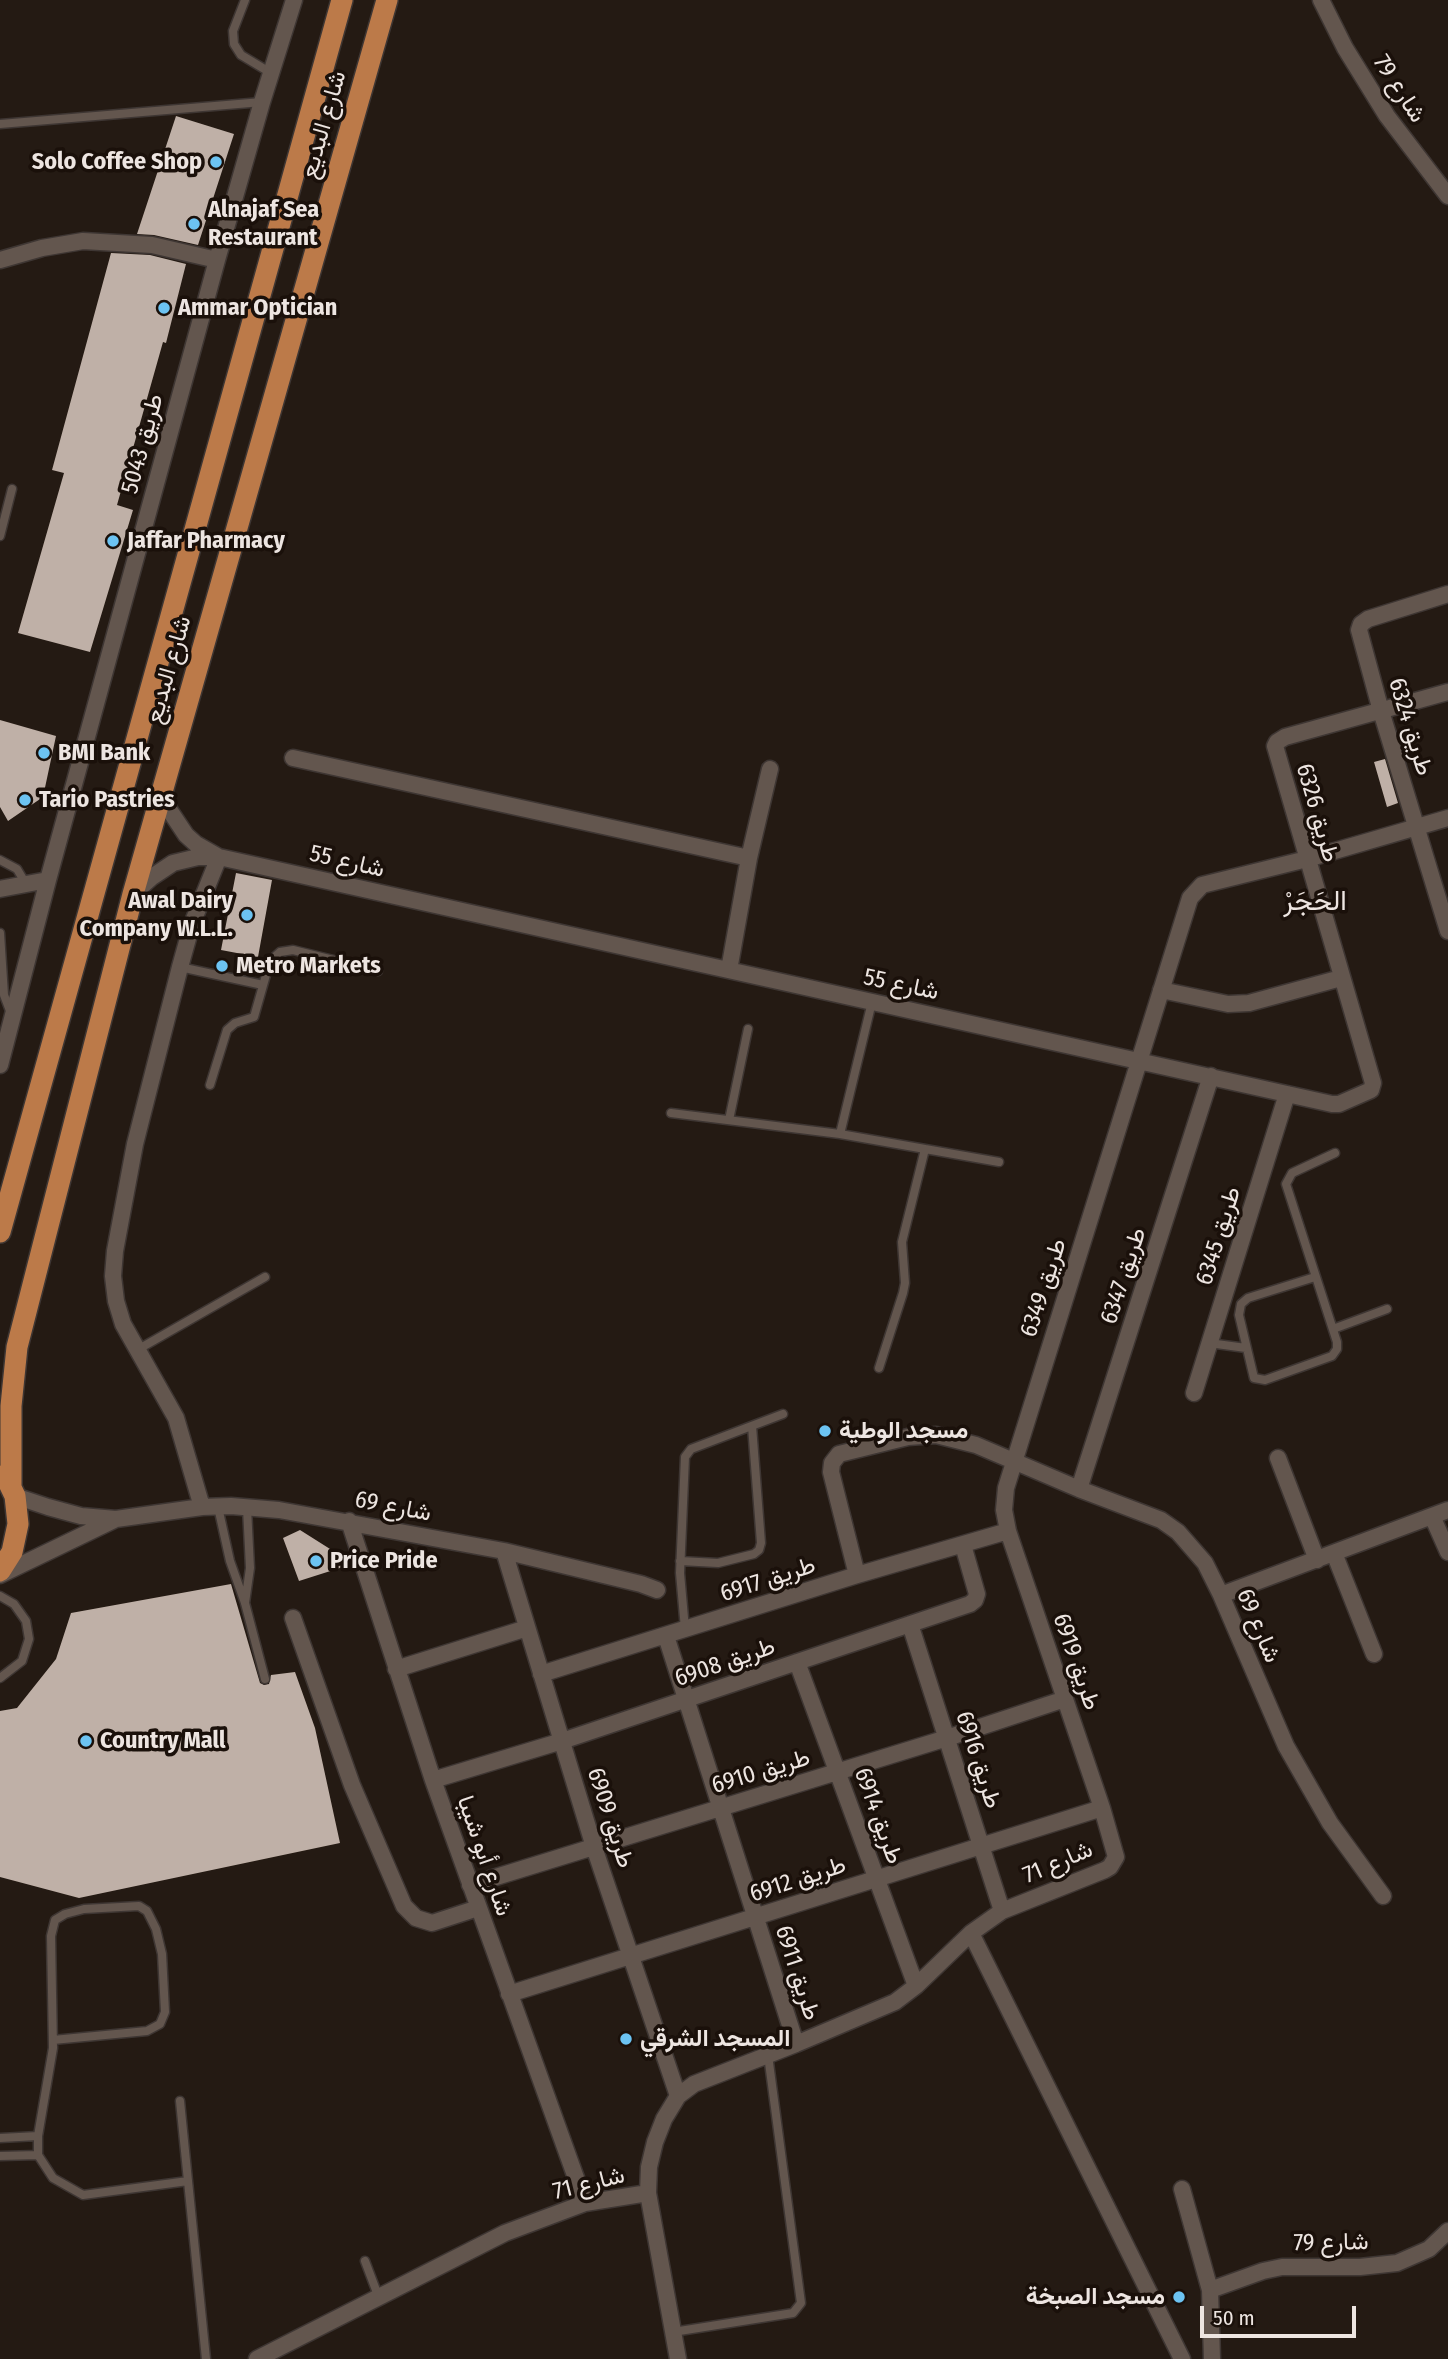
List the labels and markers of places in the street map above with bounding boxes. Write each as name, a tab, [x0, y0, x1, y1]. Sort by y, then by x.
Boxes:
place label: Solo Coffee Shop	[32, 148, 202, 176]
marker: Solo Coffee Shop	[208, 154, 224, 170]
place label: Alnajaf Sea Restaurant	[208, 196, 319, 252]
marker: Alnajaf Sea Restaurant	[186, 216, 202, 232]
place label: Ammar Optician	[178, 294, 337, 322]
marker: Ammar Optician	[156, 300, 172, 316]
place label: Jaffar Pharmacy	[127, 527, 285, 555]
marker: Jaffar Pharmacy	[105, 533, 121, 549]
place label: BMI Bank	[58, 739, 150, 767]
marker: BMI Bank	[36, 745, 52, 761]
place label: Tario Pastries	[39, 786, 175, 814]
marker: Tario Pastries	[17, 792, 33, 808]
place label: Awal Dairy Company W.L.L.	[80, 887, 233, 943]
marker: Awal Dairy Company W.L.L.	[239, 907, 255, 923]
place label: Metro Markets	[236, 952, 381, 980]
marker: Metro Markets	[214, 958, 230, 974]
place label: مسجد الوطية	[839, 1417, 968, 1445]
marker: مسجد الوطية	[817, 1423, 833, 1439]
place label: Price Pride	[330, 1547, 438, 1575]
marker: Price Pride	[308, 1553, 324, 1569]
place label: Country Mall	[100, 1727, 226, 1755]
marker: Country Mall	[78, 1733, 94, 1749]
place label: المسجد الشرقي	[640, 2025, 790, 2053]
marker: المسجد الشرقي	[618, 2031, 634, 2047]
place label: مسجد الصبخة	[1026, 2283, 1165, 2311]
marker: مسجد الصبخة	[1171, 2289, 1187, 2305]

